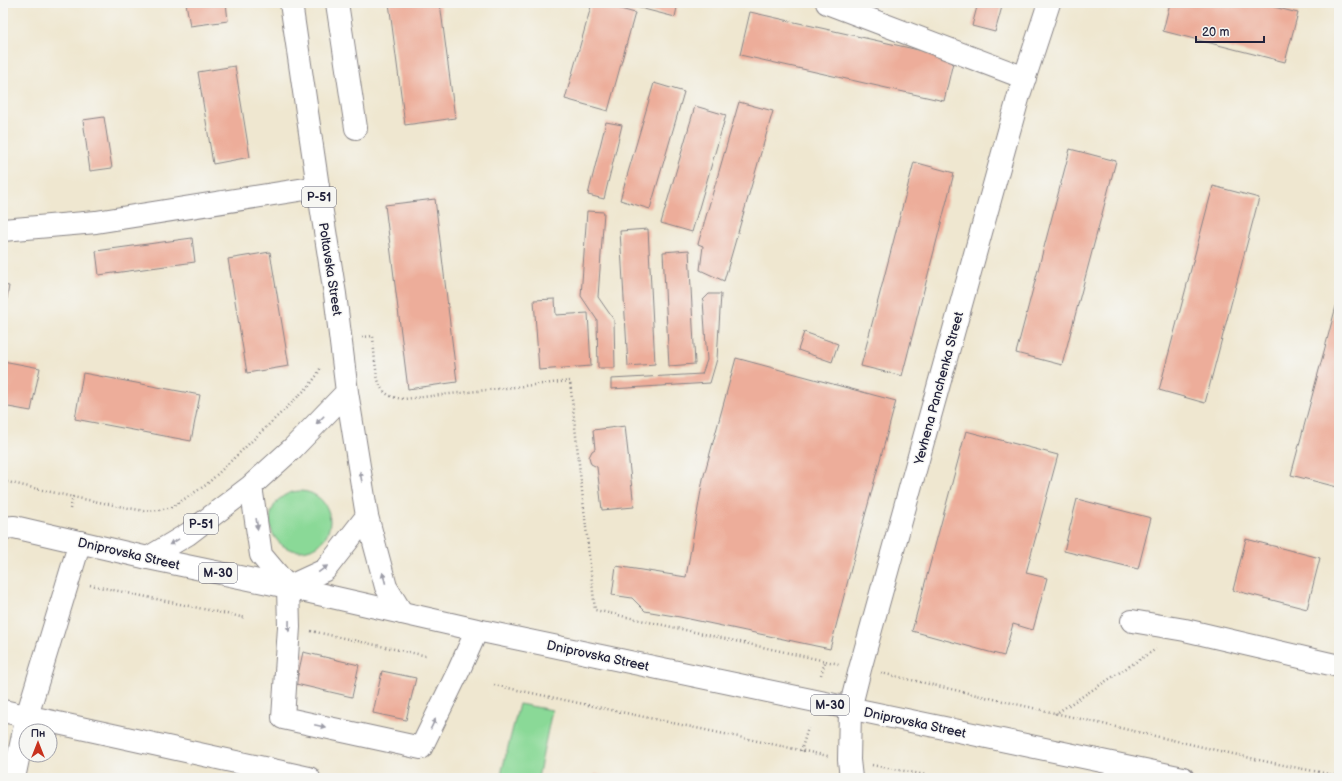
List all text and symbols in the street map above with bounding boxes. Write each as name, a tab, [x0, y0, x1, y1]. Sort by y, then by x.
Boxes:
scale bar	[1196, 18, 1264, 44]
text: 20 m	[1202, 25, 1229, 40]
road number: Р-51	[302, 187, 336, 207]
street label: Poltavska Street	[315, 221, 345, 317]
street label: Yevhena Panchenka Street	[911, 310, 967, 467]
one-way arrow	[315, 415, 324, 425]
one-way arrow	[358, 471, 364, 484]
road number: Р-51	[184, 514, 218, 534]
one-way arrow	[254, 518, 260, 530]
street label: Dniprovska Street	[76, 534, 181, 573]
one-way arrow	[168, 539, 180, 546]
road number: М-30	[199, 563, 237, 583]
one-way arrow	[317, 565, 328, 573]
one-way arrow	[380, 572, 386, 585]
one-way arrow	[286, 620, 292, 633]
street label: Dniprovska Street	[545, 637, 650, 675]
road number: М-30	[811, 695, 849, 715]
street label: Dniprovska Street	[862, 704, 967, 742]
one-way arrow	[430, 718, 436, 730]
north arrow	[18, 723, 58, 763]
one-way arrow	[314, 723, 326, 729]
text: Пн	[31, 727, 45, 740]

